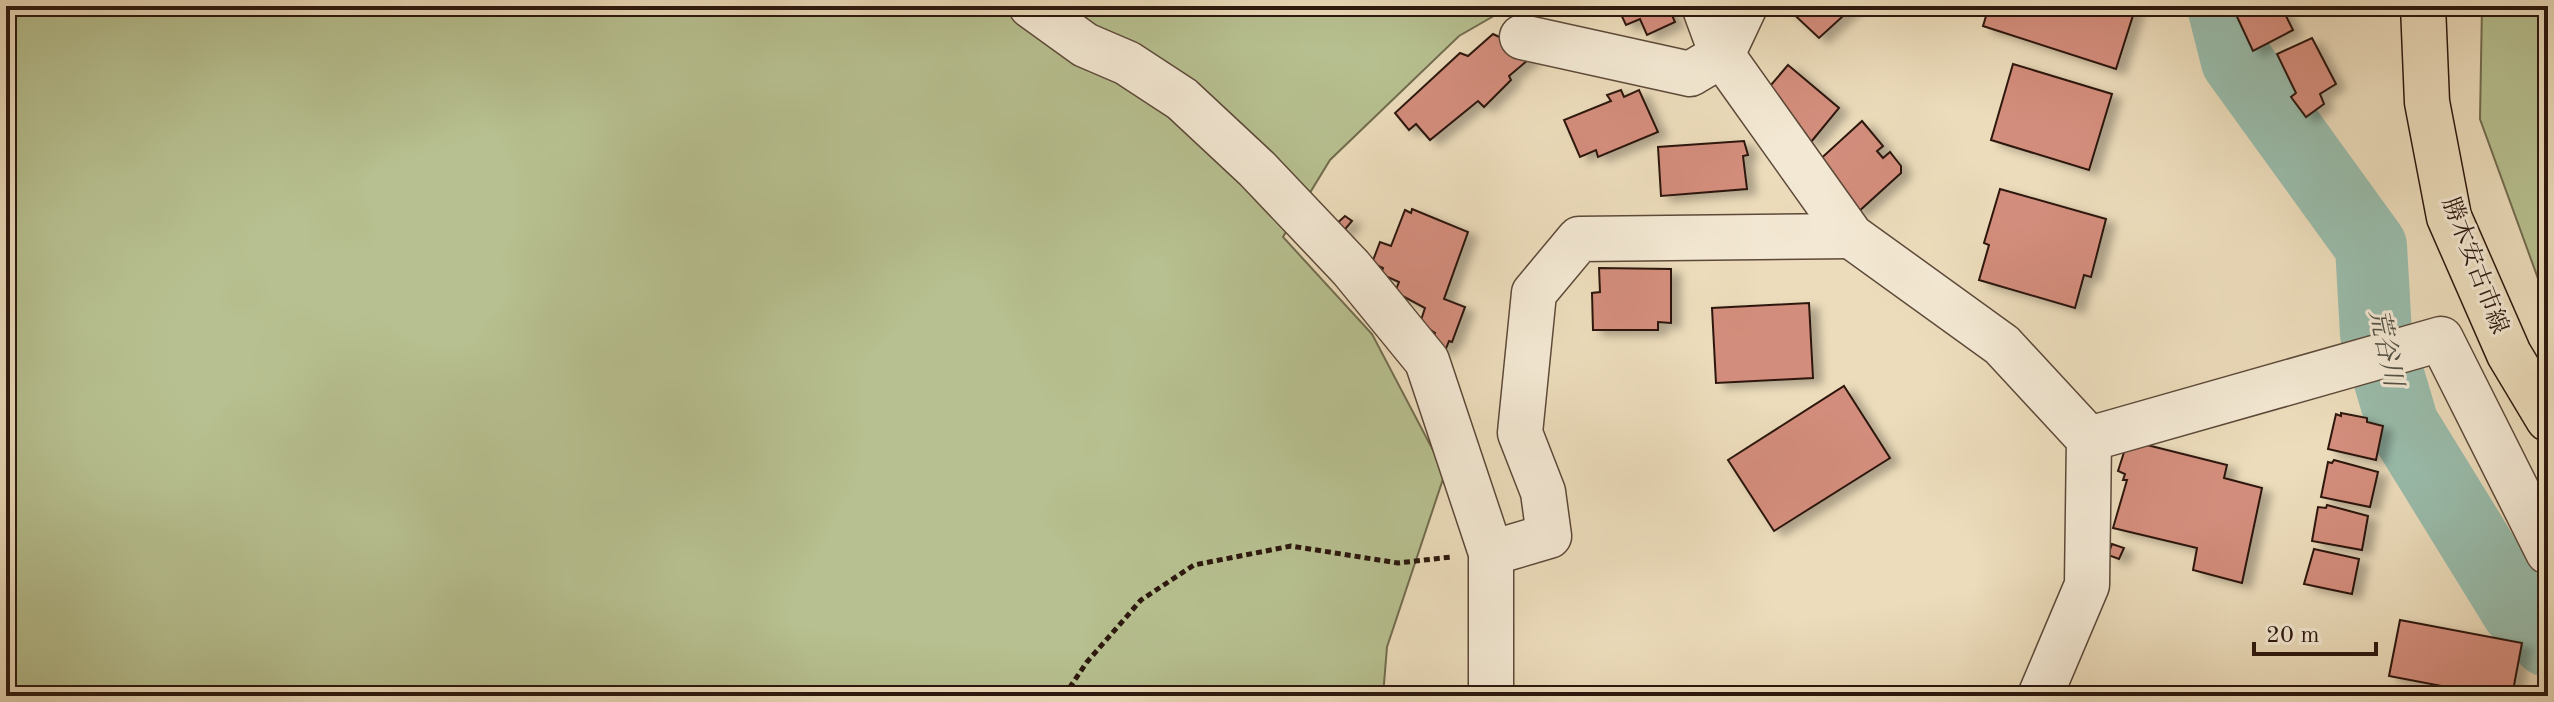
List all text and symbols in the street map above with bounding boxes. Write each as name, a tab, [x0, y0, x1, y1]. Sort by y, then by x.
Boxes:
street label: 勝木安古市線	[2437, 193, 2514, 338]
water label: 荒谷川	[2364, 307, 2408, 392]
scale bar	[2254, 606, 2376, 656]
text: 20 m	[2266, 624, 2320, 648]

